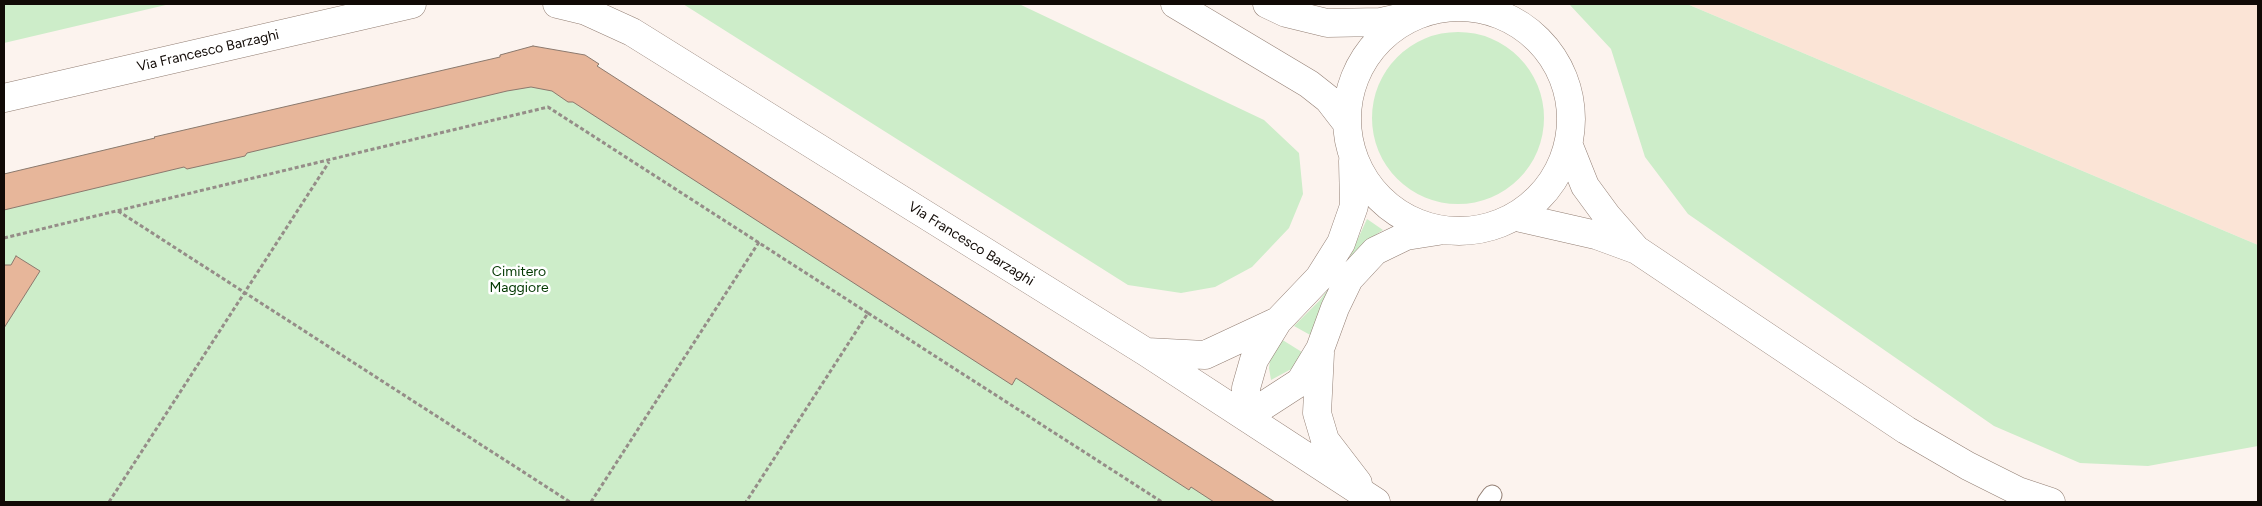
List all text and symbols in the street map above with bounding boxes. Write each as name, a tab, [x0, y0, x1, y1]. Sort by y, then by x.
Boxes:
street label: Via Francesco Barzaghi	[135, 26, 281, 76]
street label: Via Francesco Barzaghi	[905, 198, 1037, 290]
park label: Cimitero Maggiore	[489, 264, 549, 296]

